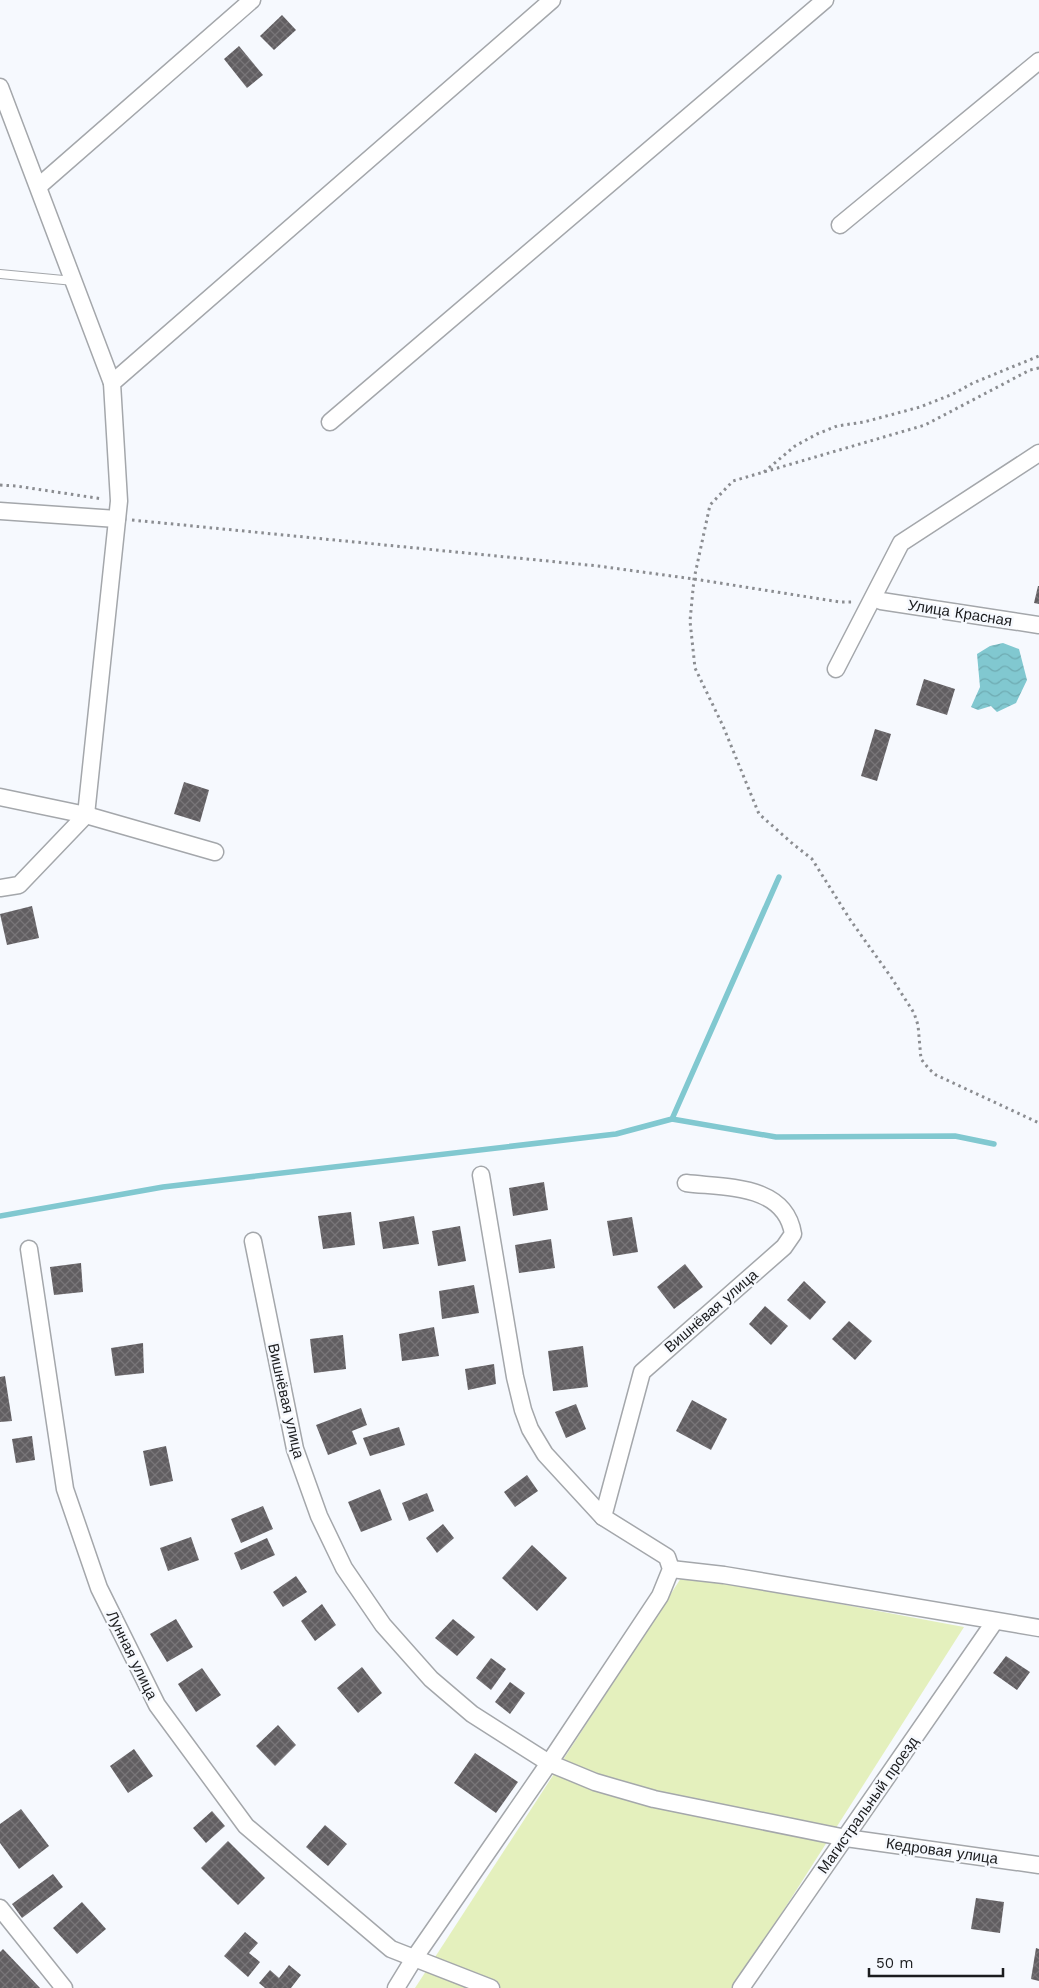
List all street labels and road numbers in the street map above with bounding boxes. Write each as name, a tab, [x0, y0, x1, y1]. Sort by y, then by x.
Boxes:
street label: Улица Красная	[907, 596, 1013, 630]
street label: Вишнёвая улица	[661, 1265, 762, 1356]
street label: Вишнёвая улица	[264, 1342, 308, 1461]
street label: Лунная улица	[103, 1608, 162, 1703]
street label: Магистральный проезд	[814, 1733, 922, 1877]
street label: Кедровая улица	[885, 1834, 1000, 1868]

